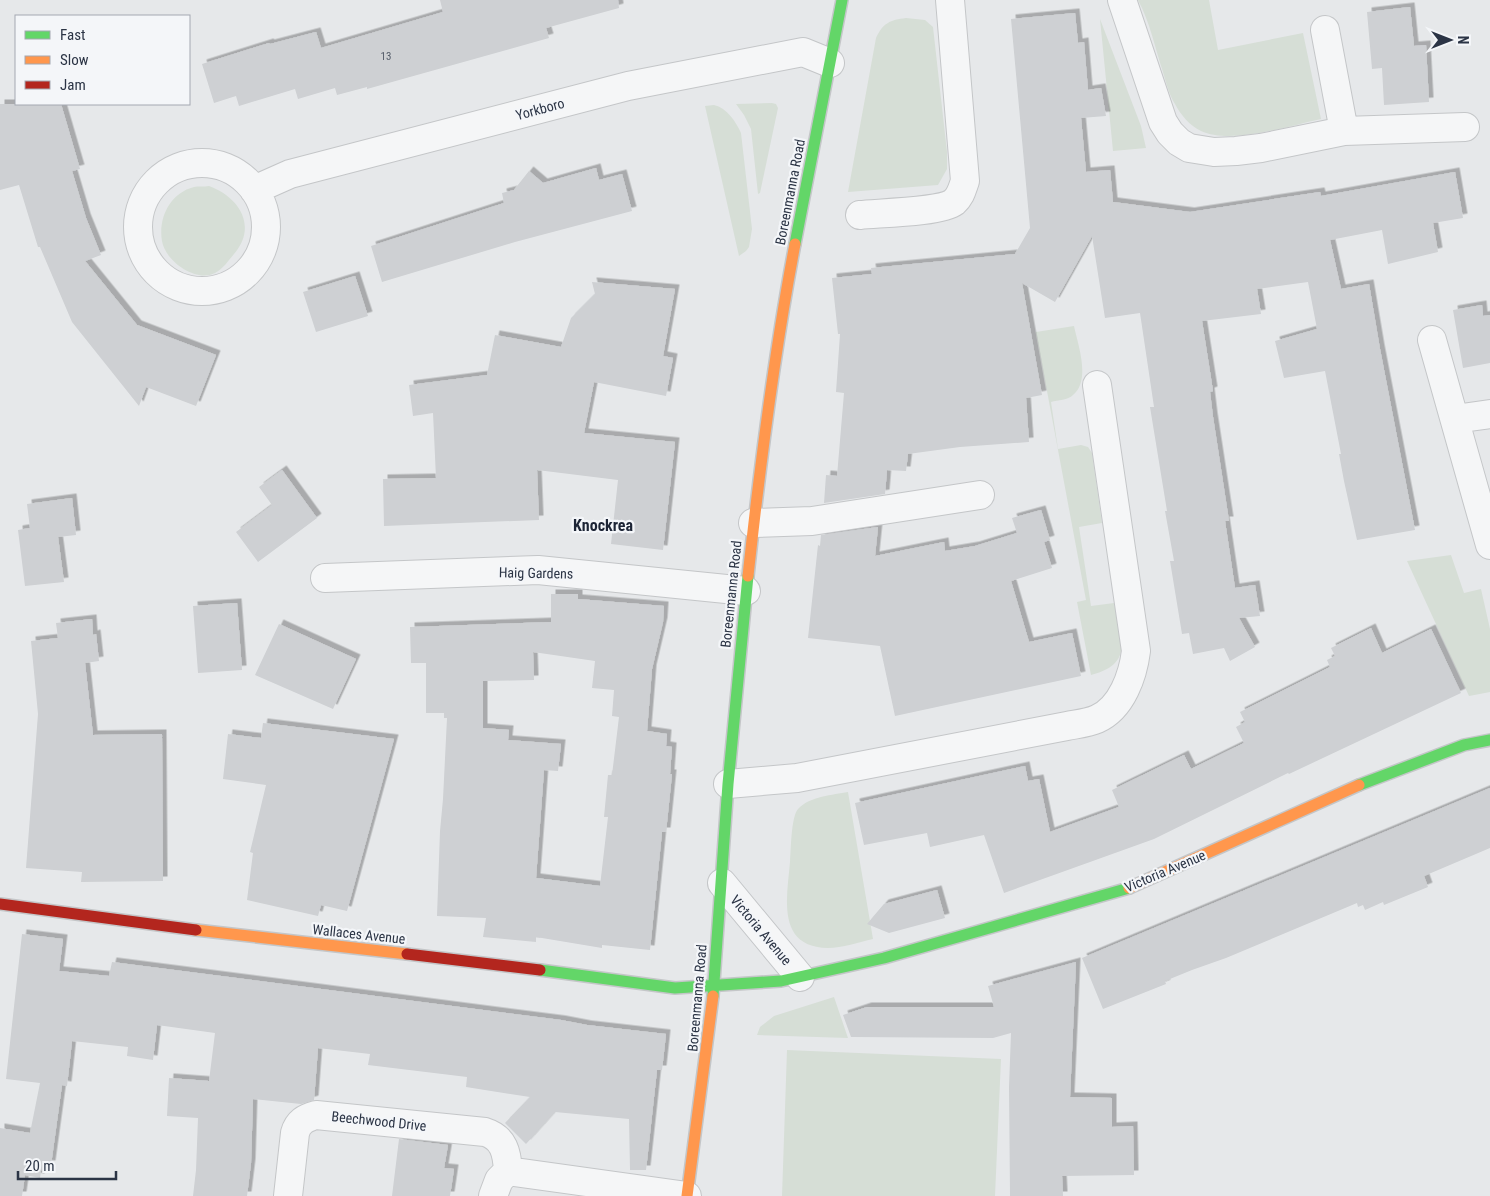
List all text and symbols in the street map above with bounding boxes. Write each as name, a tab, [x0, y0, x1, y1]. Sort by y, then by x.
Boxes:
legend	[15, 15, 190, 105]
north arrow	[1425, 15, 1475, 65]
text: Fast	[60, 26, 85, 44]
text: N	[1455, 36, 1471, 44]
house number: 13	[381, 50, 391, 63]
text: Slow	[60, 51, 89, 69]
text: Jam	[60, 76, 86, 94]
street label: Yorkboro	[514, 95, 566, 123]
street label: Boreenmanna Road	[772, 138, 808, 246]
district label: Knockrea	[573, 516, 633, 535]
street label: Boreenmanna Road	[717, 540, 745, 648]
street label: Haig Gardens	[499, 564, 573, 582]
street label: Victoria Avenue	[1122, 847, 1208, 895]
street label: Victoria Avenue	[727, 892, 795, 969]
street label: Wallaces Avenue	[312, 921, 407, 947]
street label: Boreenmanna Road	[684, 944, 710, 1052]
street label: Beechwood Drive	[331, 1108, 428, 1134]
scale bar	[18, 1148, 115, 1180]
text: 20 m	[25, 1157, 55, 1175]

